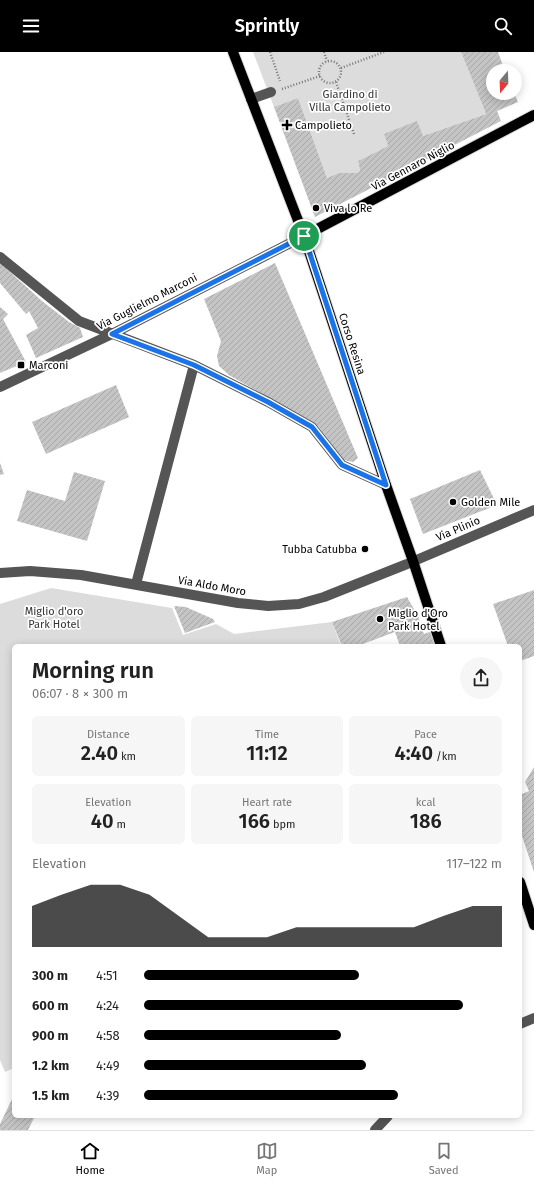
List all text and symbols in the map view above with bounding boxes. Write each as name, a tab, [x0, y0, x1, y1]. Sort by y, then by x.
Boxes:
icon: menu	[20, 15, 42, 37]
text: Sprintly	[235, 15, 299, 37]
icon: search	[492, 15, 514, 37]
north arrow	[486, 64, 522, 100]
map controls	[486, 64, 522, 100]
park label: Giardino di Villa Campolieto	[309, 88, 391, 114]
place label: Campolieto	[295, 119, 352, 132]
marker: Campolieto	[282, 120, 292, 130]
street label: Via Gennaro Niglio	[369, 139, 457, 193]
place label: Viva lo Re	[324, 202, 372, 215]
marker: Viva lo Re	[311, 203, 321, 213]
pin	[287, 219, 321, 253]
icon: arrive	[293, 225, 315, 247]
street label: Via Guglielmo Marconi	[95, 271, 199, 333]
street label: Corso Resina	[336, 312, 368, 376]
place label: Marconi	[29, 359, 68, 372]
marker: Marconi	[16, 360, 26, 370]
place label: Golden Mile	[461, 496, 520, 509]
marker: Golden Mile	[448, 497, 458, 507]
street label: Via Plinio	[434, 514, 482, 544]
place label: Tubba Catubba	[282, 543, 357, 556]
marker: Tubba Catubba	[360, 544, 370, 554]
street label: Via Aldo Moro	[177, 574, 247, 598]
park label: Miglio d'oro Park Hotel	[25, 605, 83, 631]
place label: Miglio d'Oro Park Hotel	[388, 607, 448, 633]
marker: Miglio d'Oro Park Hotel	[375, 614, 385, 624]
text: Morning run	[32, 657, 154, 684]
button: share	[460, 657, 502, 699]
text: 06:07 · 8 × 300 m	[32, 686, 128, 701]
text: Distance	[87, 728, 130, 741]
text: Time	[255, 728, 279, 741]
text: Pace	[414, 728, 437, 741]
text: 2.40	[81, 741, 118, 765]
text: 11:12	[246, 741, 288, 765]
text: 4:40	[395, 741, 433, 765]
text: km	[118, 750, 136, 763]
text: /km	[433, 750, 457, 763]
text: Elevation	[85, 796, 131, 809]
text: Heart rate	[242, 796, 292, 809]
text: kcal	[416, 796, 436, 809]
text: 40	[91, 809, 114, 833]
text: 166	[239, 809, 270, 833]
text: 186	[410, 809, 442, 833]
text: m	[114, 818, 126, 831]
text: bpm	[270, 818, 295, 831]
text: Elevation	[32, 856, 86, 871]
text: 117–122 m	[446, 856, 502, 871]
text: 300 m	[32, 968, 68, 983]
text: 4:51	[96, 968, 118, 983]
text: 600 m	[32, 998, 69, 1013]
text: 4:24	[96, 998, 119, 1013]
text: 900 m	[32, 1028, 69, 1043]
text: 4:58	[96, 1028, 120, 1043]
text: 1.2 km	[32, 1058, 69, 1073]
text: 4:49	[96, 1058, 119, 1073]
text: 1.5 km	[32, 1088, 70, 1103]
text: 4:39	[96, 1088, 119, 1103]
tab: Home	[75, 1140, 105, 1177]
tab: Map	[256, 1140, 278, 1177]
tab: Saved	[429, 1140, 459, 1177]

